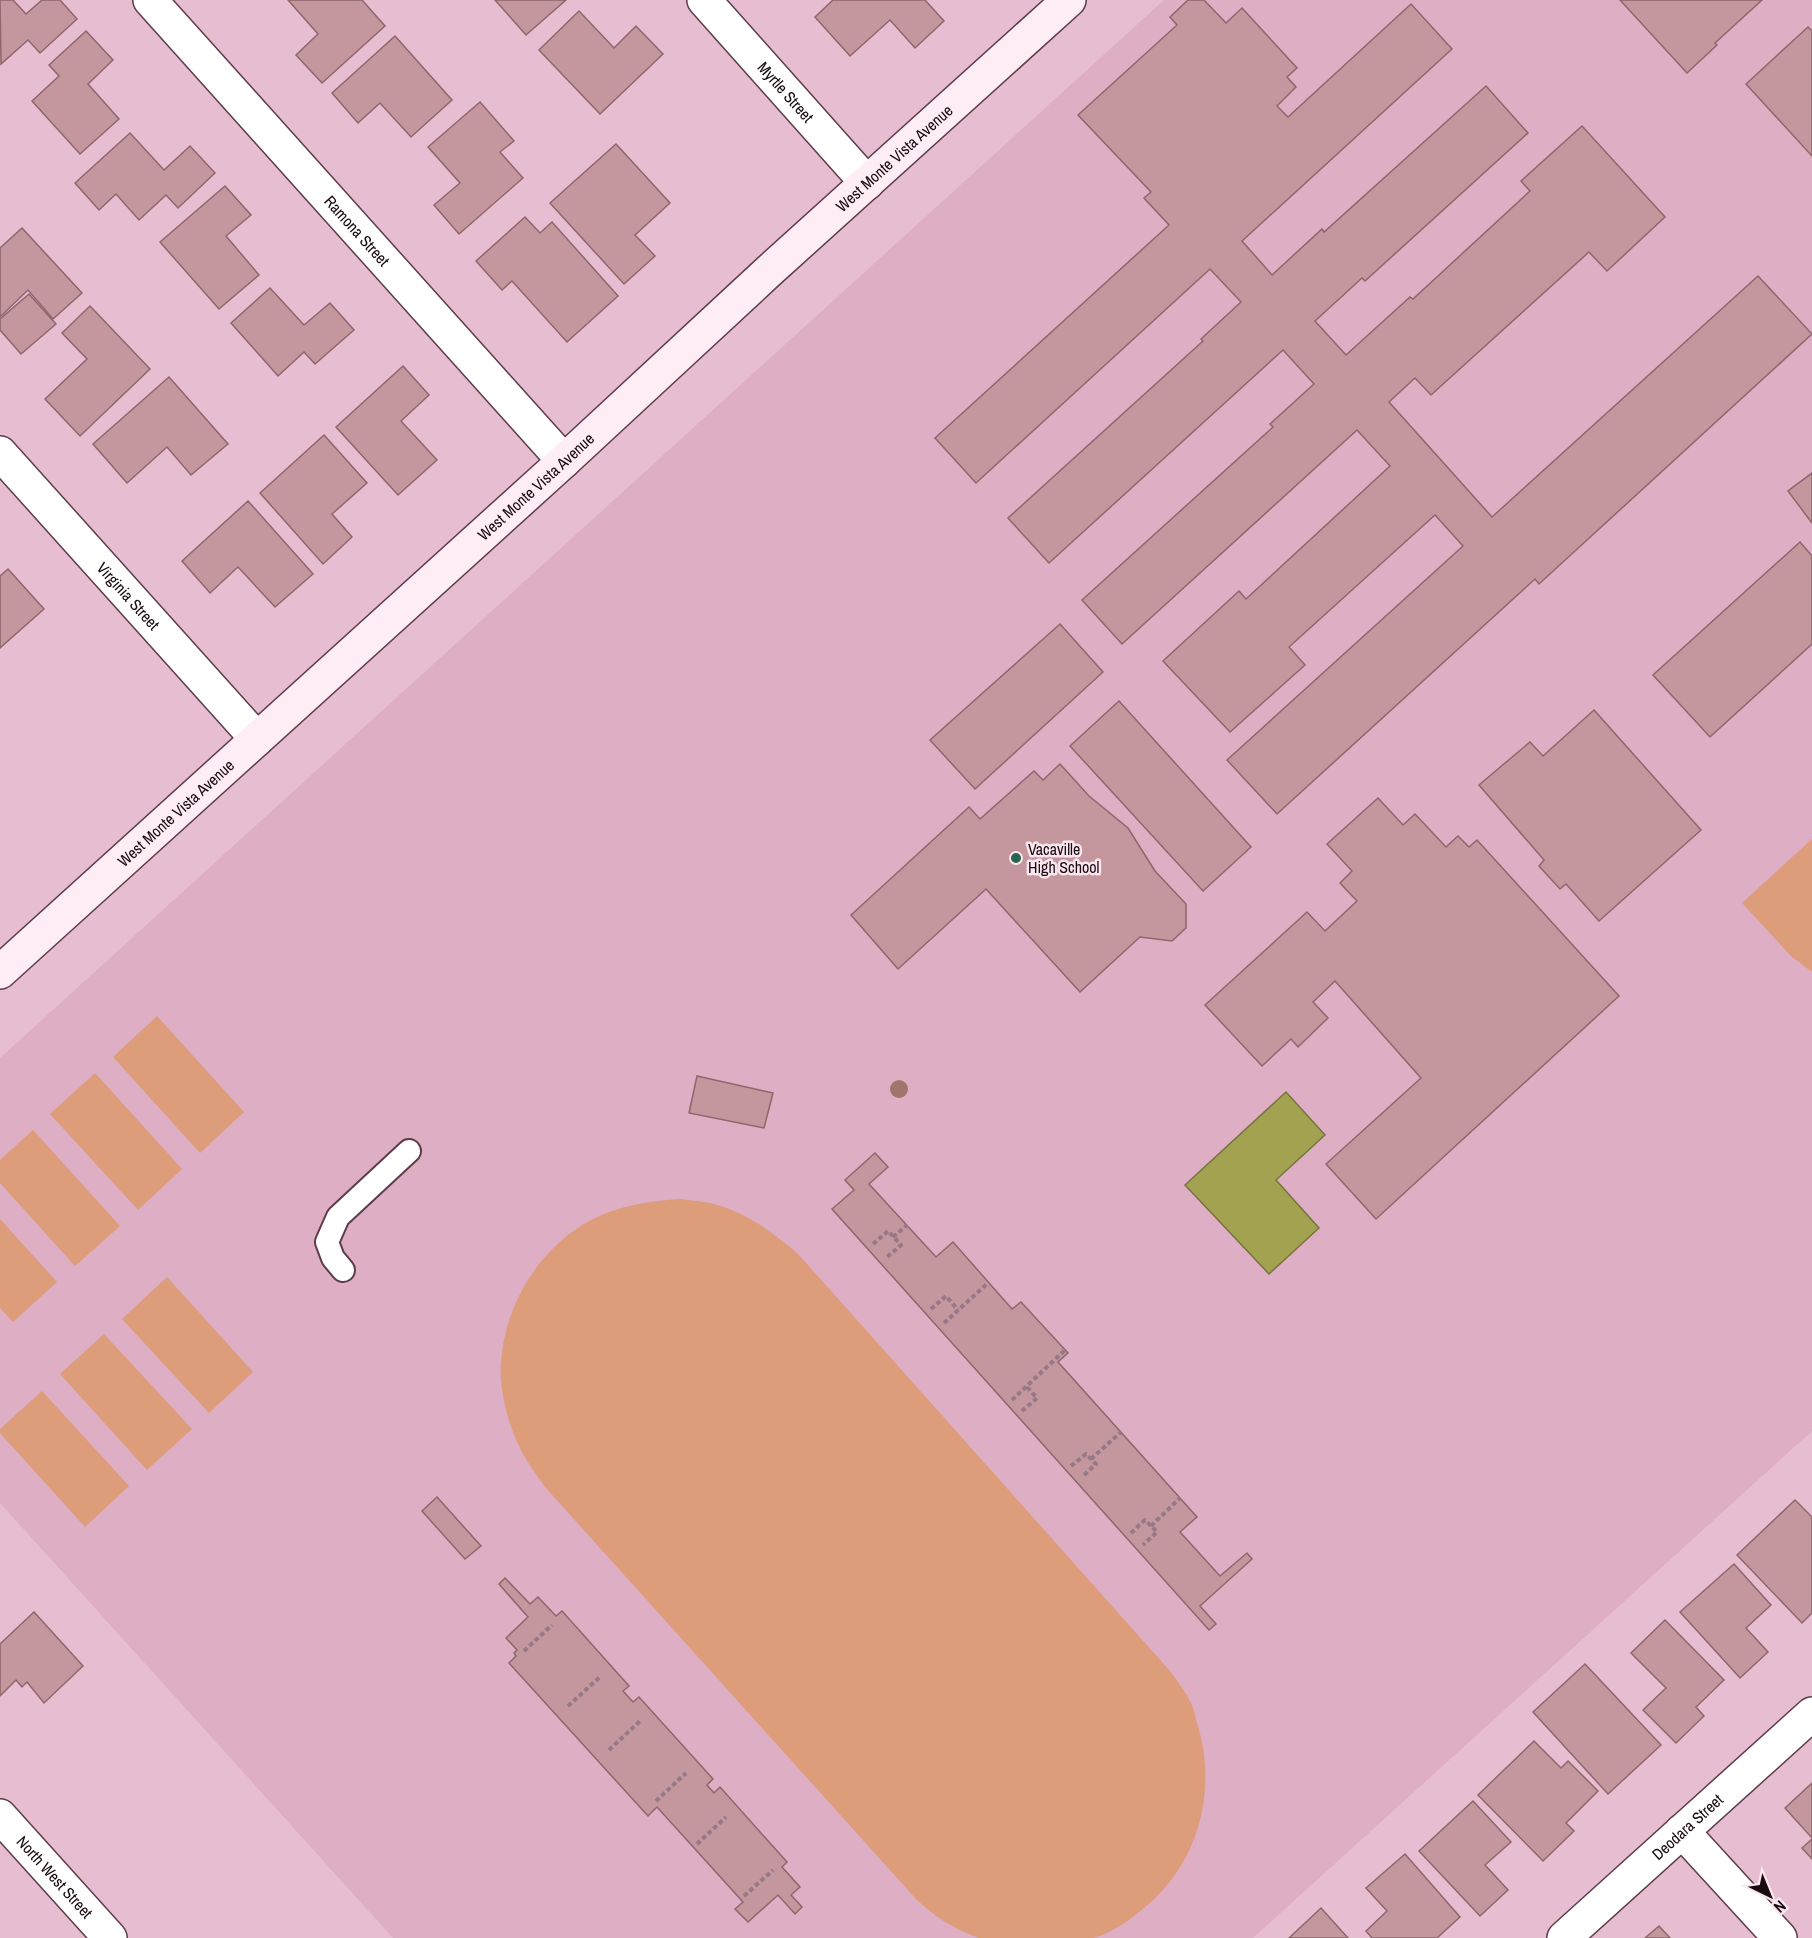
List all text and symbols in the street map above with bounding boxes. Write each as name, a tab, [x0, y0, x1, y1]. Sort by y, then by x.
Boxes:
street label: Myrtle Street	[753, 57, 819, 127]
street label: West Monte Vista Avenue	[831, 100, 957, 217]
street label: Ramona Street	[319, 190, 395, 271]
street label: West Monte Vista Avenue	[473, 428, 599, 545]
street label: Virginia Street	[92, 557, 165, 635]
street label: West Monte Vista Avenue	[113, 754, 239, 872]
place label: Vacaville High School	[1028, 838, 1100, 878]
marker: Vacaville High School	[1009, 851, 1023, 865]
street label: Deodara Street	[1647, 1788, 1728, 1865]
street label: North West Street	[12, 1831, 98, 1923]
north arrow	[1740, 1866, 1800, 1926]
text: N	[1769, 1896, 1791, 1918]

